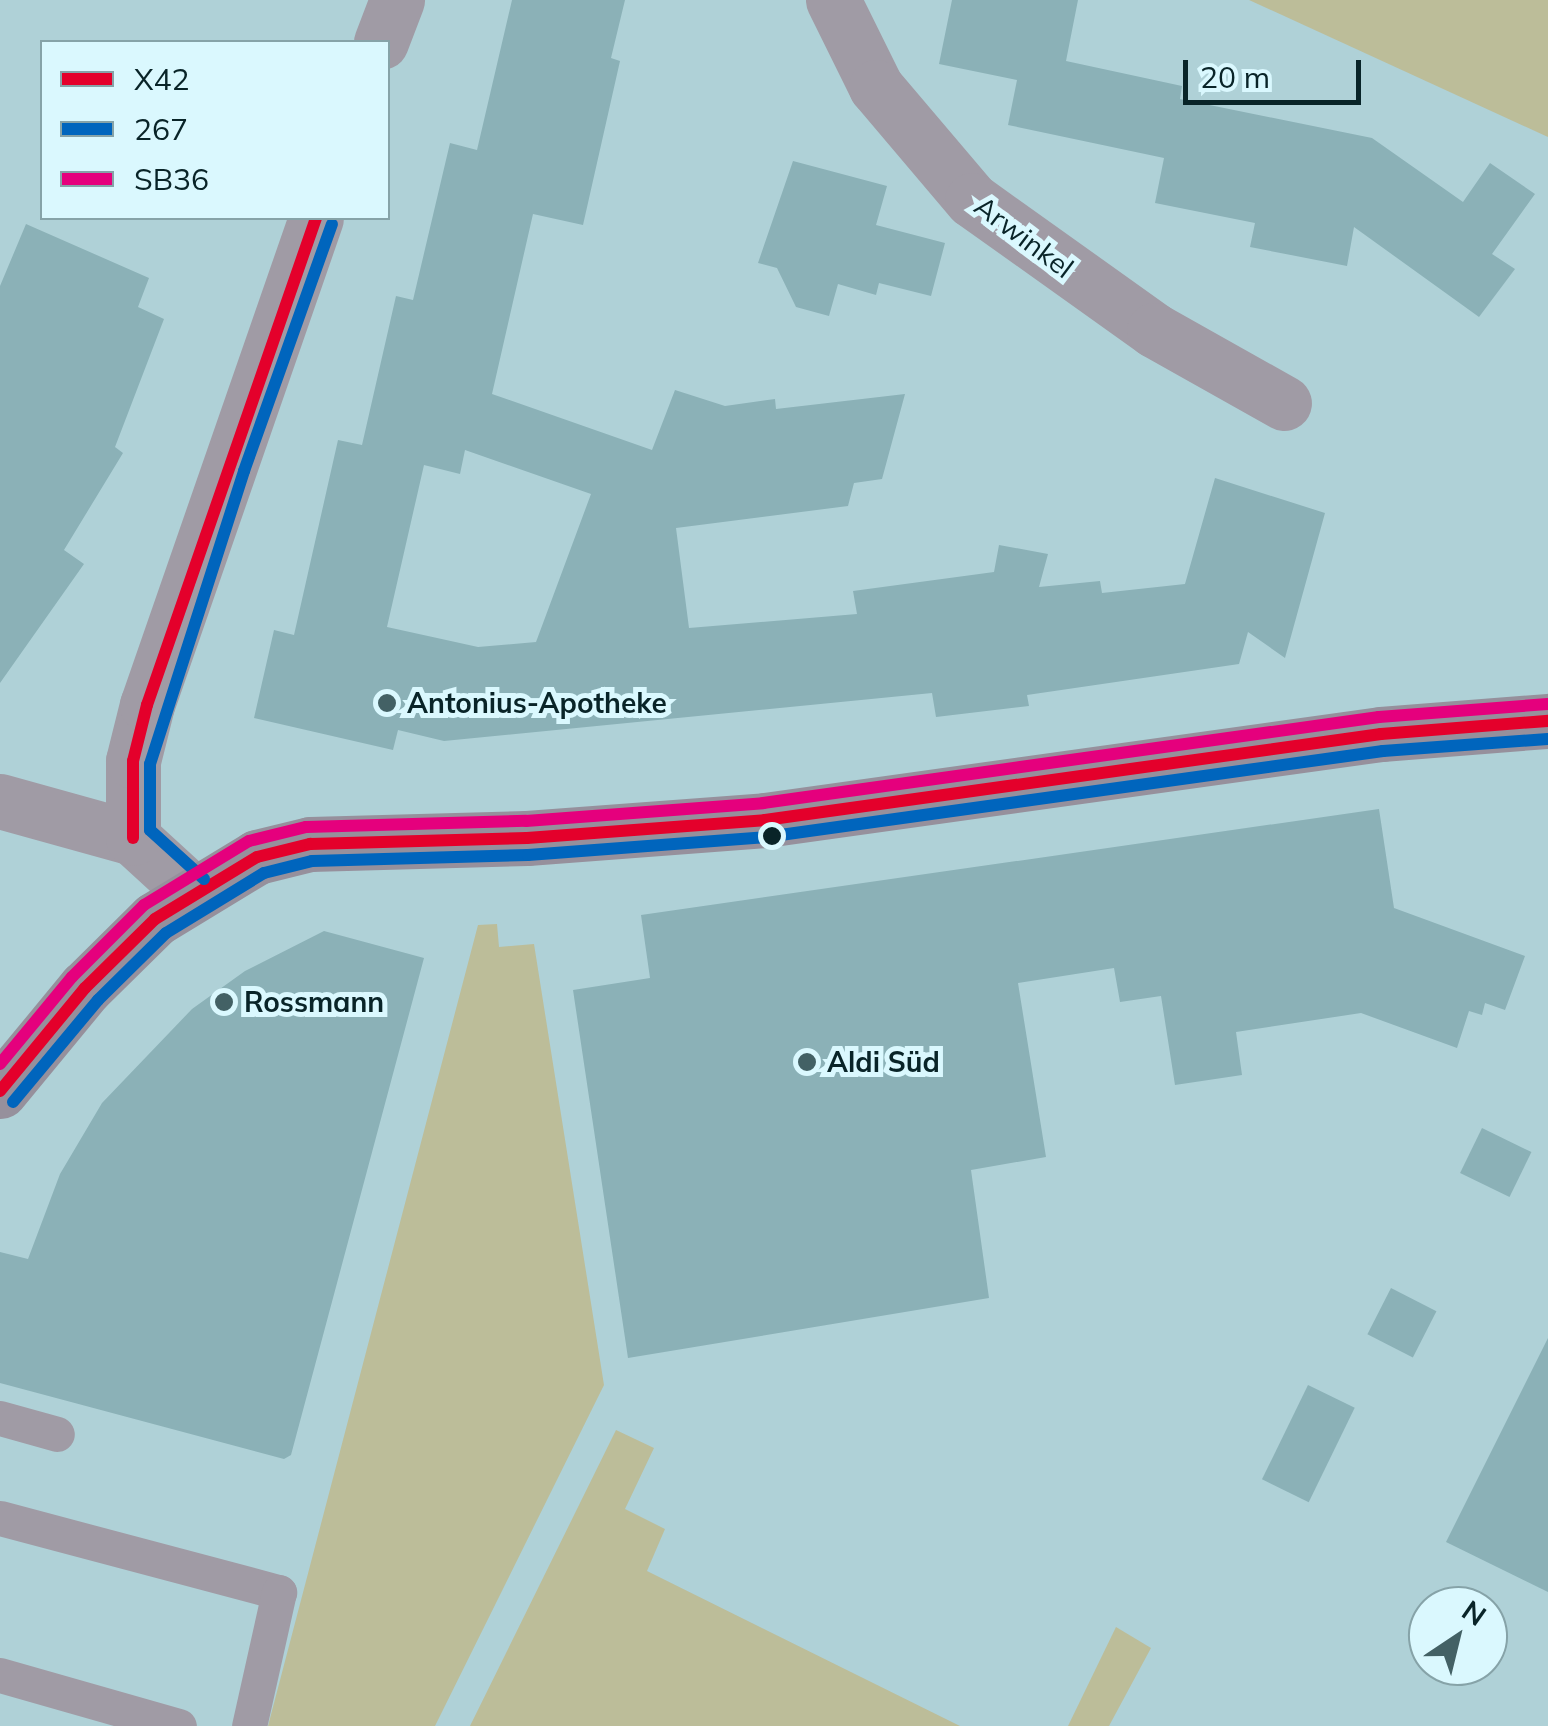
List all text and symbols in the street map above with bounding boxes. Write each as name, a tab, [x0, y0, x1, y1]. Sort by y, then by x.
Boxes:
legend	[40, 40, 390, 220]
scale bar	[1188, 40, 1366, 102]
text: 20 m	[1200, 58, 1270, 96]
text: X42	[134, 60, 190, 98]
text: 267	[134, 110, 188, 148]
text: SB36	[134, 160, 209, 198]
street label: Arwinkel	[968, 189, 1080, 285]
place label: Antonius-Apotheke	[407, 686, 667, 720]
marker: Antonius-Apotheke	[376, 692, 398, 714]
unlabelled marker	[762, 826, 782, 846]
place label: Rossmann	[244, 985, 384, 1019]
marker: Rossmann	[213, 991, 235, 1013]
place label: Aldi Süd	[827, 1045, 940, 1079]
marker: Aldi Süd	[796, 1051, 818, 1073]
north arrow	[1408, 1586, 1508, 1686]
text: N	[1456, 1592, 1493, 1633]

